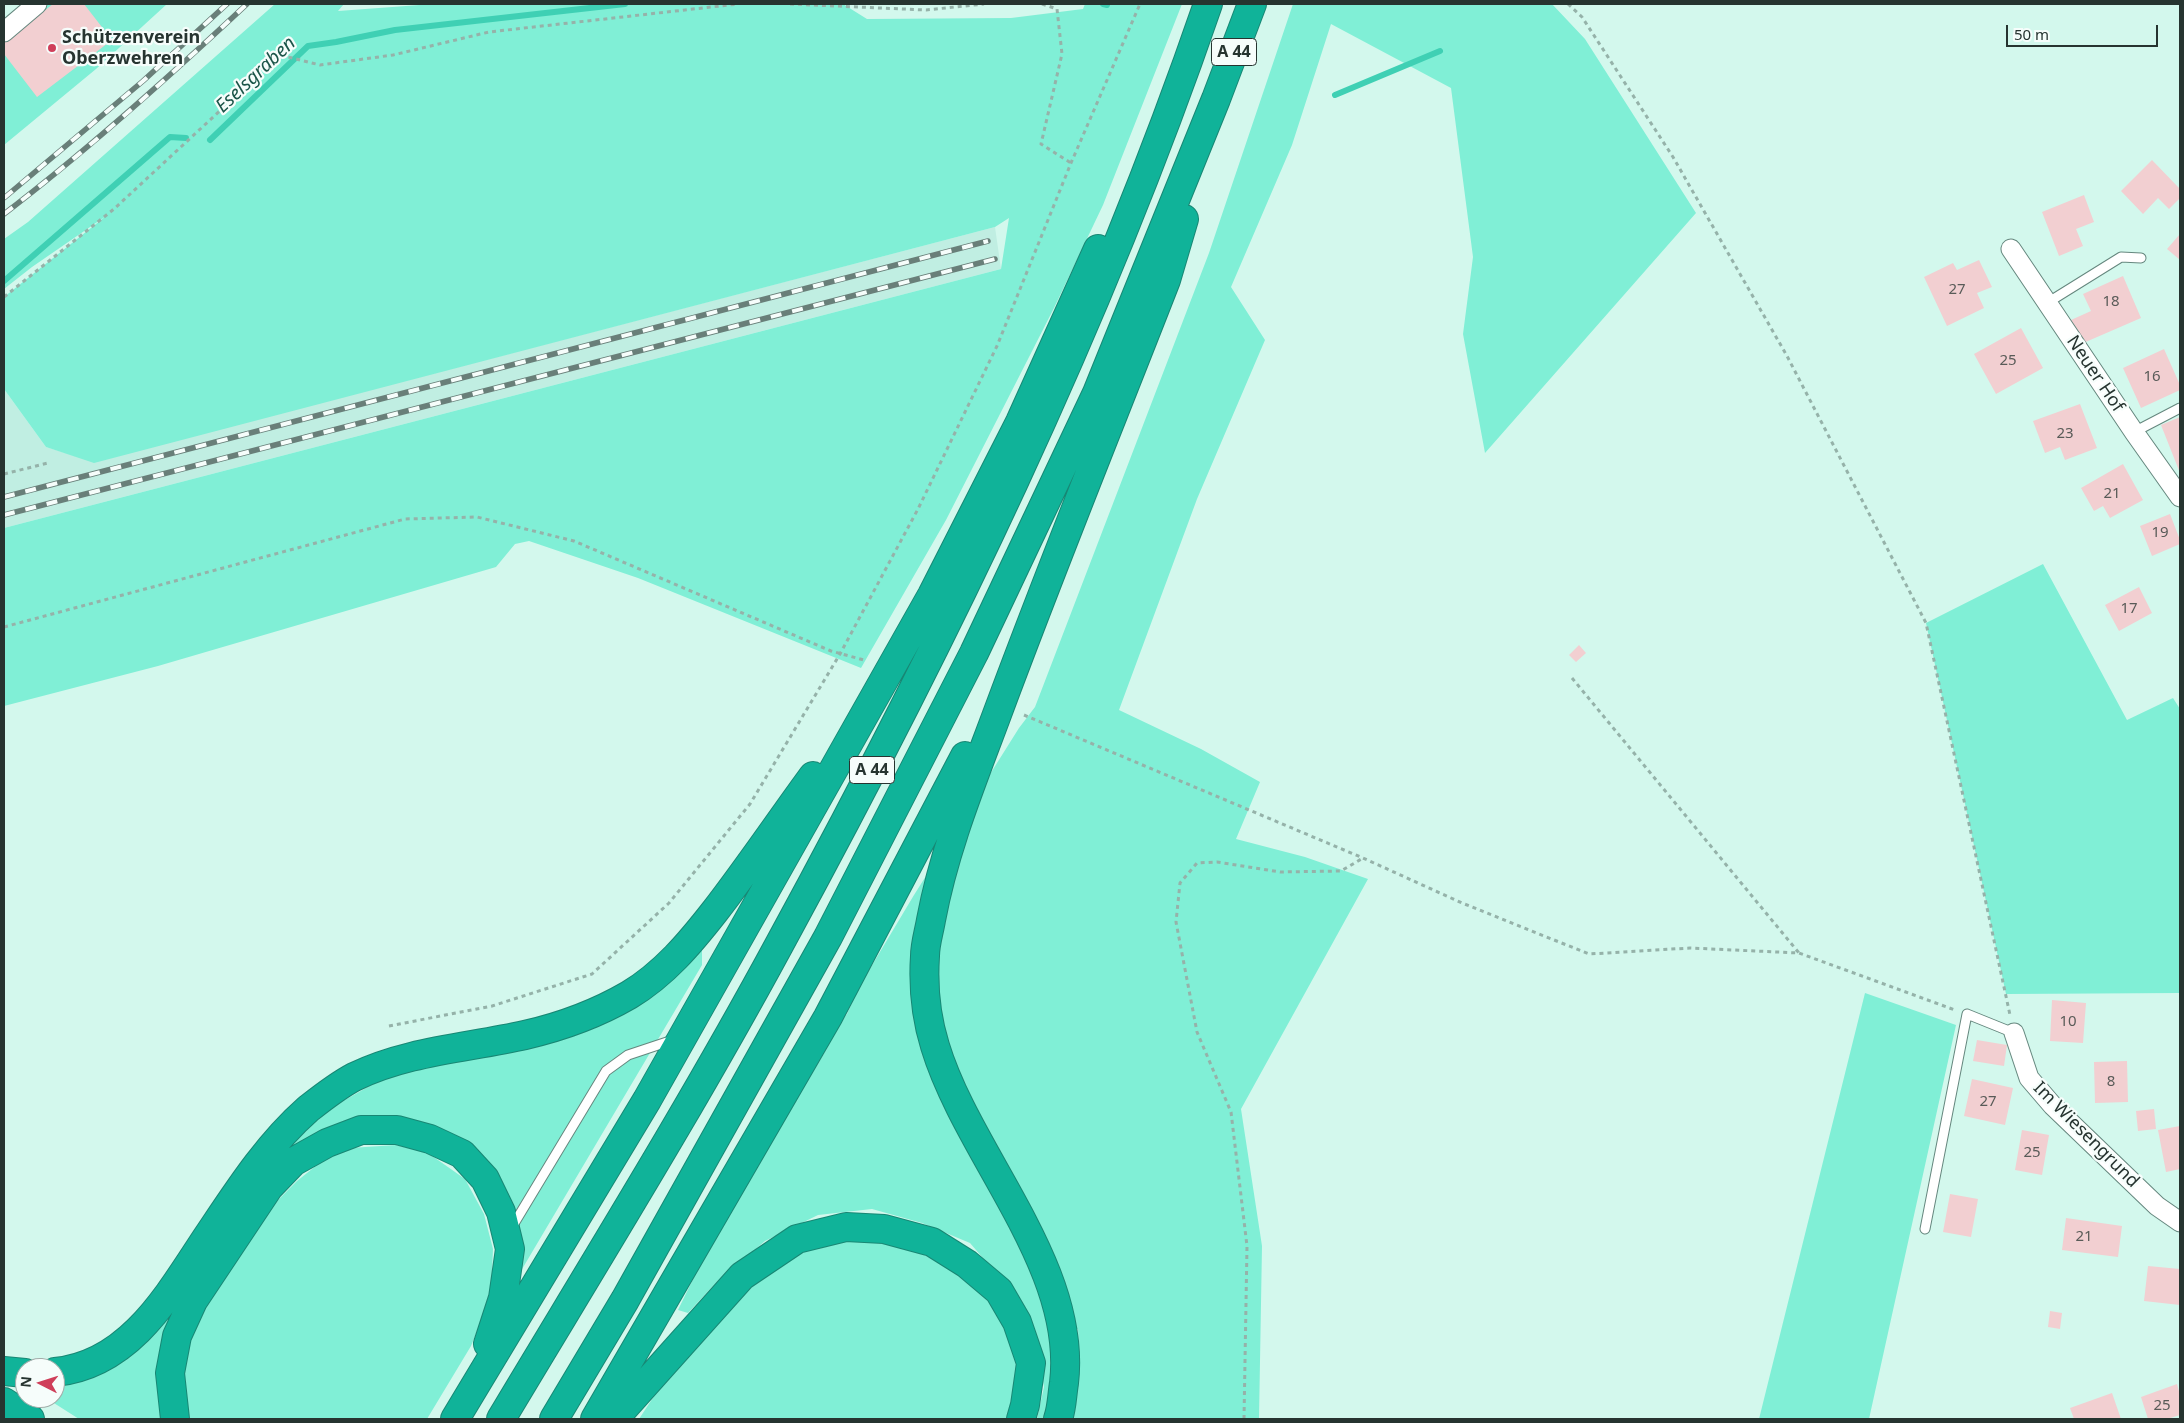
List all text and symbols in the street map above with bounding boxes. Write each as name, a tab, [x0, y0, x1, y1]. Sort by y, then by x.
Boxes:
scale bar	[2009, 15, 2162, 47]
text: 50 m	[2014, 24, 2049, 44]
place label: Schützenverein Oberzwehren	[62, 27, 200, 70]
water label: Eselsgraben	[211, 32, 301, 118]
road number: A 44	[1212, 38, 1256, 66]
marker: Schützenverein Oberzwehren	[46, 42, 58, 54]
house number: 27	[1948, 281, 1966, 299]
house number: 18	[2102, 293, 2120, 311]
street label: Neuer Hof	[2062, 332, 2128, 416]
house number: 25	[1999, 352, 2017, 370]
house number: 16	[2143, 368, 2161, 386]
house number: 23	[2056, 425, 2074, 443]
house number: 21	[2103, 485, 2121, 503]
house number: 19	[2151, 524, 2169, 542]
house number: 17	[2120, 600, 2138, 618]
road number: A 44	[850, 756, 894, 784]
house number: 10	[2059, 1013, 2077, 1031]
house number: 8	[2107, 1073, 2115, 1091]
street label: Im Wiesengrund	[2029, 1078, 2143, 1192]
house number: 27	[1979, 1093, 1997, 1111]
house number: 25	[2023, 1144, 2041, 1162]
house number: 21	[2075, 1228, 2093, 1246]
north arrow	[15, 1358, 65, 1408]
text: N	[16, 1375, 36, 1388]
house number: 25	[2153, 1397, 2171, 1415]

